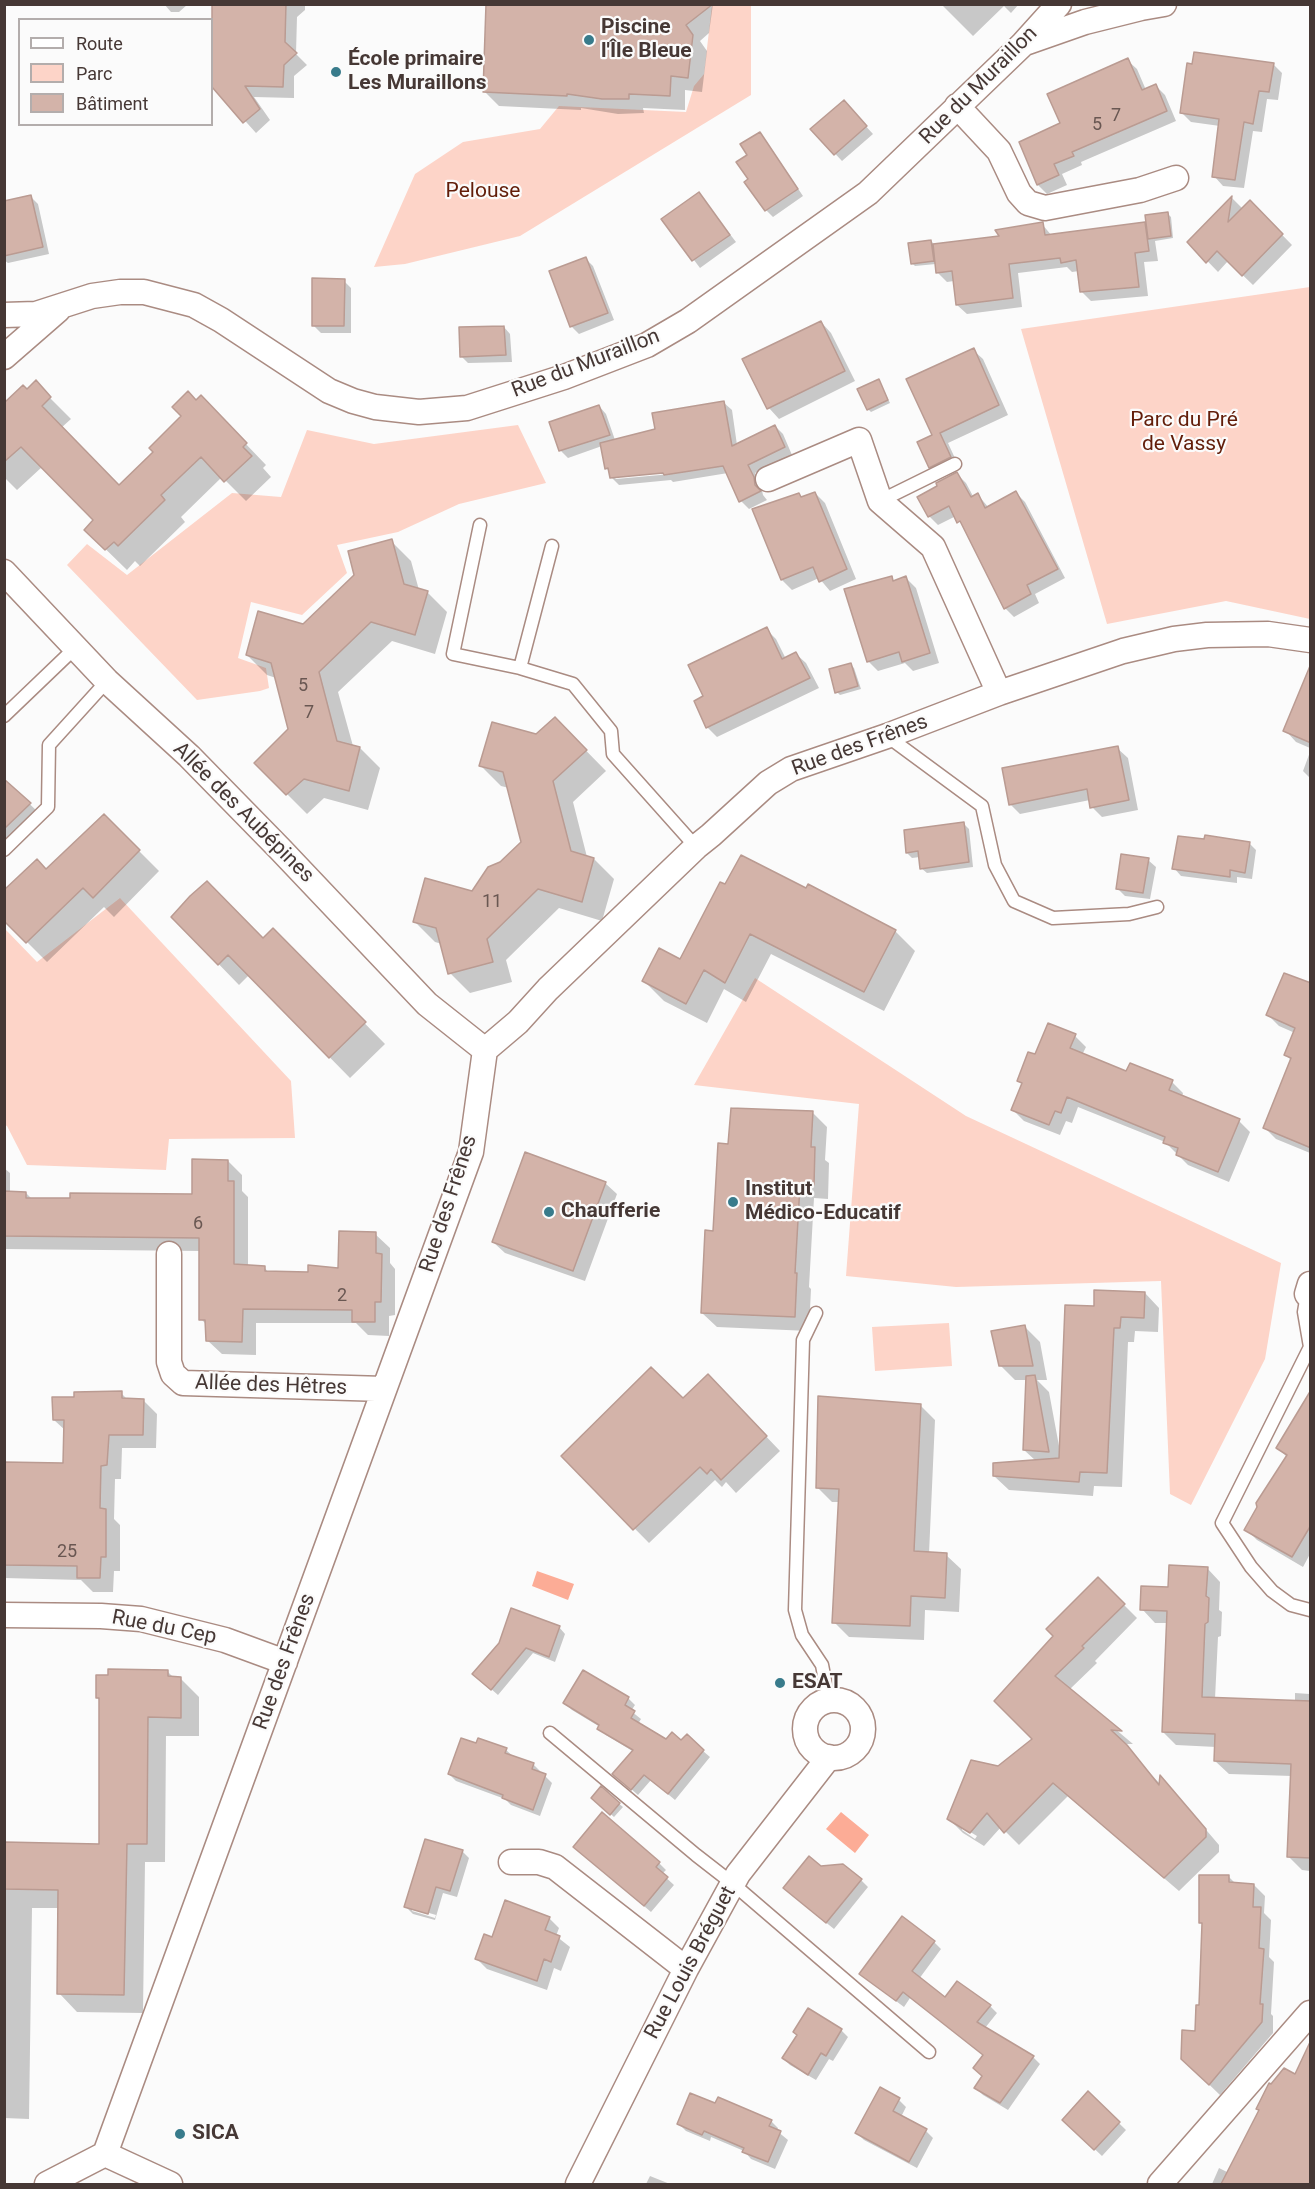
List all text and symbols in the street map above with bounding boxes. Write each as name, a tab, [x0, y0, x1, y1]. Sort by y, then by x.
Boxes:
place label: Piscine l'Île Bleue	[601, 15, 692, 65]
legend	[18, 18, 213, 126]
street label: Rue du Muraillon	[915, 22, 1043, 150]
text: Route	[76, 33, 123, 54]
marker: Piscine l'Île Bleue	[582, 33, 596, 47]
place label: École primaire Les Muraillons	[348, 47, 487, 97]
text: Parc	[76, 63, 112, 84]
marker: École primaire Les Muraillons	[329, 65, 343, 79]
text: Bâtiment	[76, 93, 148, 114]
house number: 7	[1111, 105, 1121, 127]
house number: 5	[1092, 114, 1102, 136]
park label: Pelouse	[446, 179, 520, 205]
street label: Rue du Muraillon	[508, 324, 664, 404]
park label: Parc du Pré de Vassy	[1130, 408, 1238, 458]
house number: 5	[298, 675, 308, 697]
house number: 7	[304, 702, 314, 724]
street label: Rue des Frênes	[789, 710, 931, 782]
street label: Allée des Aubépines	[167, 737, 319, 889]
house number: 11	[482, 891, 502, 913]
street label: Rue des Frênes	[415, 1132, 483, 1276]
place label: Institut Médico-Educatif	[745, 1177, 901, 1227]
marker: Institut Médico-Educatif	[726, 1195, 740, 1209]
place label: Chaufferie	[561, 1199, 660, 1225]
marker: Chaufferie	[542, 1205, 556, 1219]
house number: 6	[193, 1213, 203, 1235]
house number: 2	[337, 1285, 347, 1307]
street label: Allée des Hêtres	[194, 1371, 348, 1401]
house number: 25	[57, 1541, 77, 1563]
street label: Rue des Frênes	[249, 1591, 321, 1733]
street label: Rue du Cep	[110, 1606, 218, 1650]
place label: ESAT	[792, 1670, 843, 1696]
marker: ESAT	[773, 1676, 787, 1690]
street label: Rue Louis Bréguet	[640, 1882, 742, 2044]
place label: SICA	[192, 2121, 239, 2147]
marker: SICA	[173, 2127, 187, 2141]

